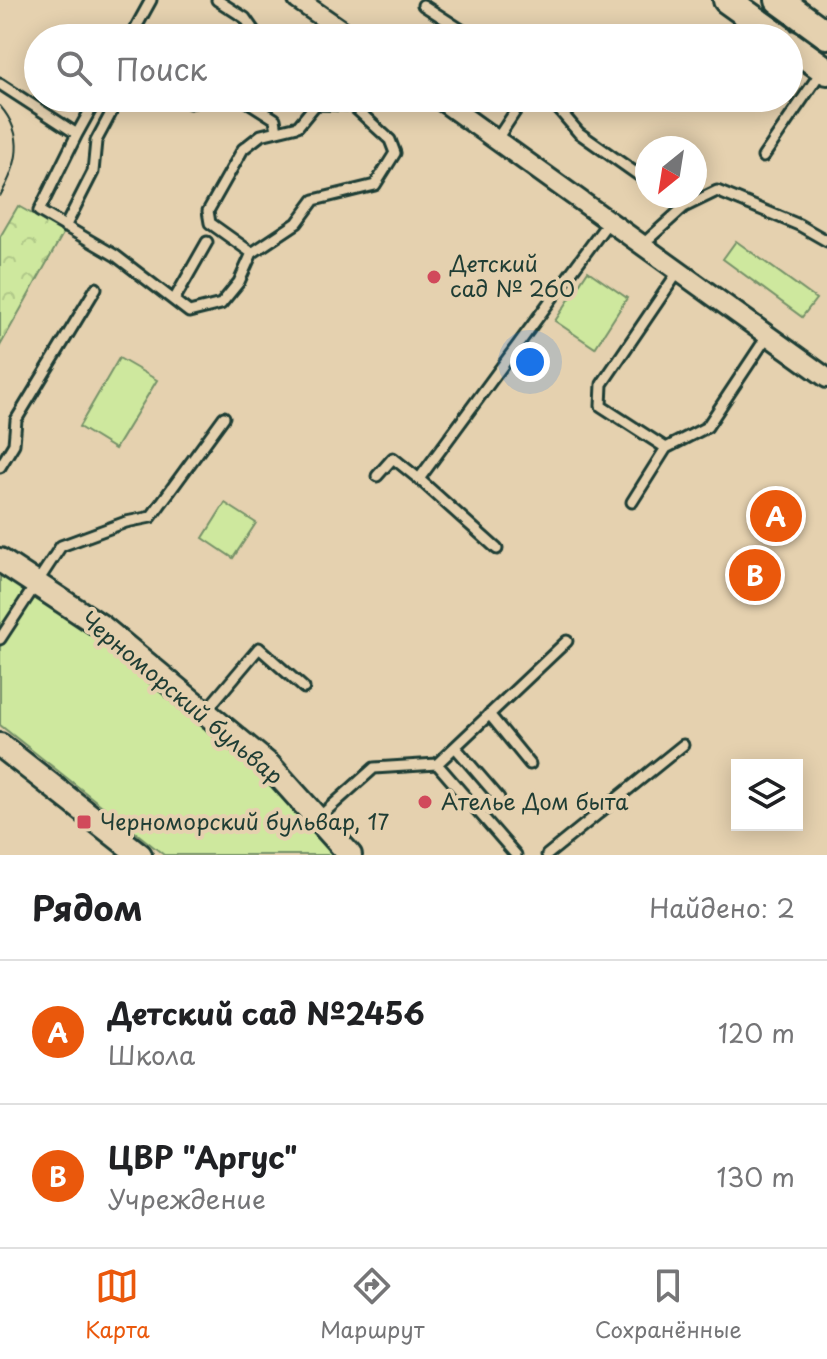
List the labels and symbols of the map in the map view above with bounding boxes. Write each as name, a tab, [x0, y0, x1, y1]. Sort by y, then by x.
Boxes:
north arrow	[635, 136, 707, 208]
place label: Детский сад № 260	[449, 246, 575, 304]
marker: Детский сад № 260	[425, 268, 443, 286]
your location	[510, 342, 550, 382]
pin: A	[750, 486, 802, 546]
pin: B	[729, 545, 781, 605]
street label: Черноморский бульвар	[75, 602, 291, 791]
place label: Ателье Дом быта	[441, 784, 629, 817]
marker: Ателье Дом быта	[416, 793, 434, 811]
place label: Черноморский бульвар, 17	[100, 804, 389, 837]
marker: Черноморский бульвар, 17	[75, 813, 93, 831]

